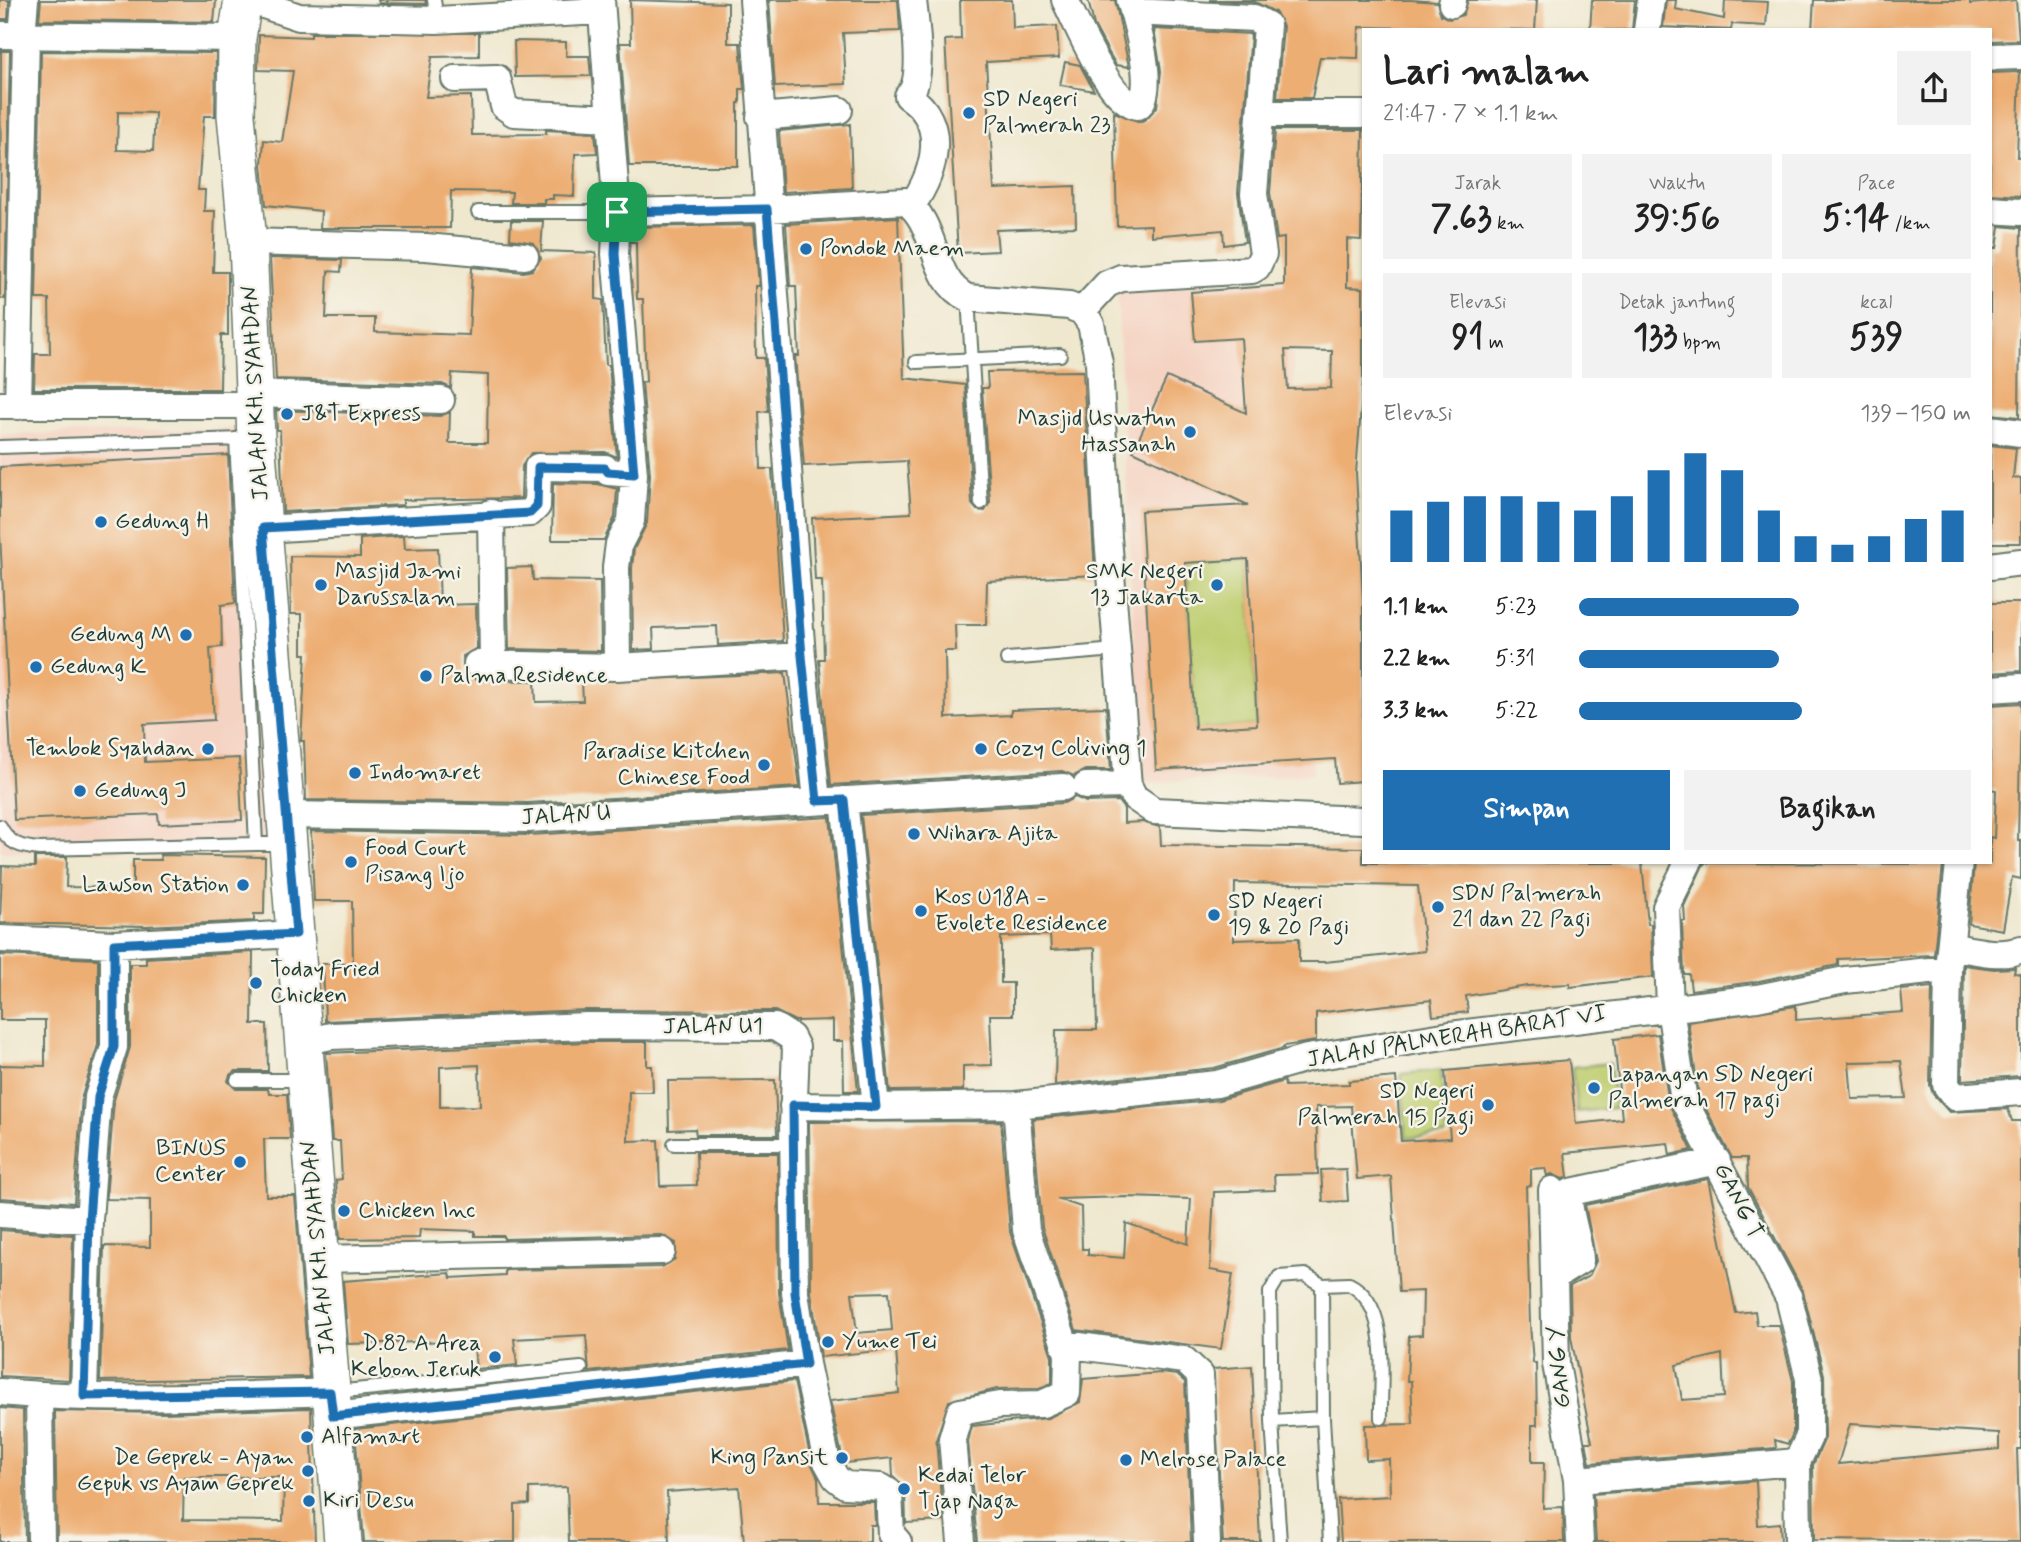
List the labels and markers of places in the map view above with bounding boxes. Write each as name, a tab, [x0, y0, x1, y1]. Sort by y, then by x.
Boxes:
place label: SD Negeri Palmerah 23	[983, 85, 1111, 141]
marker: SD Negeri Palmerah 23	[961, 105, 977, 121]
pin	[587, 182, 647, 242]
place label: Pondok Maem	[820, 234, 964, 264]
marker: Pondok Maem	[798, 241, 814, 257]
place label: J&T Express	[301, 399, 421, 429]
place label: Masjid Uswatun Hassanah	[1018, 404, 1176, 460]
marker: J&T Express	[279, 406, 295, 422]
marker: Masjid Uswatun Hassanah	[1182, 424, 1198, 440]
place label: Gedung H	[115, 507, 208, 537]
marker: Gedung H	[93, 514, 109, 530]
place label: Masjid Jami Darussalam	[335, 557, 461, 613]
place label: SMK Negeri 13 Jakarta	[1086, 557, 1203, 613]
marker: Masjid Jami Darussalam	[313, 577, 329, 593]
marker: SMK Negeri 13 Jakarta	[1209, 577, 1225, 593]
place label: Gedung M	[70, 620, 172, 650]
marker: Gedung M	[178, 627, 194, 643]
place label: Gedung K	[50, 652, 147, 682]
marker: Gedung K	[28, 659, 44, 675]
place label: Palma Residence	[440, 661, 608, 691]
marker: Palma Residence	[418, 668, 434, 684]
place label: Tembok Syahdan	[26, 734, 194, 764]
place label: Cozy Coliving 1	[995, 734, 1147, 766]
place label: Paradise Kitchen Chinese Food	[583, 737, 750, 793]
marker: Tembok Syahdan	[200, 741, 216, 757]
marker: Cozy Coliving 1	[973, 741, 989, 757]
marker: Paradise Kitchen Chinese Food	[756, 757, 772, 773]
place label: Indomaret	[369, 758, 481, 788]
marker: Indomaret	[347, 765, 363, 781]
place label: Gedung J	[94, 776, 186, 806]
marker: Gedung J	[72, 783, 88, 799]
place label: Wihara Ajita	[928, 819, 1058, 849]
marker: Wihara Ajita	[906, 826, 922, 842]
place label: Food Court Pisang Ijo	[365, 834, 466, 890]
marker: Food Court Pisang Ijo	[343, 854, 359, 870]
place label: Lawson Station	[82, 870, 229, 900]
marker: Lawson Station	[235, 877, 251, 893]
place label: SDN Palmerah 21 dan 22 Pagi	[1452, 879, 1601, 937]
place label: Kos U18A - Evolete Residence	[935, 883, 1108, 939]
place label: SD Negeri 19 & 20 Pagi	[1228, 887, 1349, 945]
marker: SDN Palmerah 21 dan 22 Pagi	[1430, 899, 1446, 915]
marker: Kos U18A - Evolete Residence	[913, 903, 929, 919]
marker: SD Negeri 19 & 20 Pagi	[1206, 907, 1222, 923]
place label: Today Fried Chicken	[270, 955, 380, 1011]
marker: Today Fried Chicken	[248, 975, 264, 991]
place label: Lapangan SD Negeri Palmerah 17 pagi	[1608, 1060, 1813, 1118]
place label: SD Negeri Palmerah 15 Pagi	[1298, 1077, 1474, 1135]
marker: Lapangan SD Negeri Palmerah 17 pagi	[1586, 1080, 1602, 1096]
marker: SD Negeri Palmerah 15 Pagi	[1480, 1097, 1496, 1113]
place label: BINUS Center	[155, 1134, 226, 1190]
marker: BINUS Center	[232, 1154, 248, 1170]
place label: Chicken Inc	[358, 1196, 475, 1226]
marker: Chicken Inc	[336, 1203, 352, 1219]
place label: Yume Tei	[842, 1327, 937, 1357]
place label: D.82 A Area Kebon Jeruk	[351, 1329, 481, 1385]
marker: Yume Tei	[820, 1334, 836, 1350]
marker: D.82 A Area Kebon Jeruk	[487, 1349, 503, 1365]
place label: Alfamart	[321, 1422, 420, 1452]
marker: Alfamart	[299, 1429, 315, 1445]
place label: De Geprek - Ayam Gepuk vs Ayam Geprek	[77, 1443, 294, 1499]
place label: King Pansit	[711, 1443, 828, 1475]
place label: Melrose Palace	[1140, 1445, 1287, 1475]
marker: King Pansit	[834, 1450, 850, 1466]
marker: Melrose Palace	[1118, 1452, 1134, 1468]
place label: Kedai Telor Tjap Naga	[918, 1461, 1026, 1519]
marker: De Geprek - Ayam Gepuk vs Ayam Geprek	[300, 1463, 316, 1479]
marker: Kedai Telor Tjap Naga	[896, 1481, 912, 1497]
place label: Kiri Desu	[323, 1486, 414, 1516]
marker: Kiri Desu	[301, 1493, 317, 1509]

